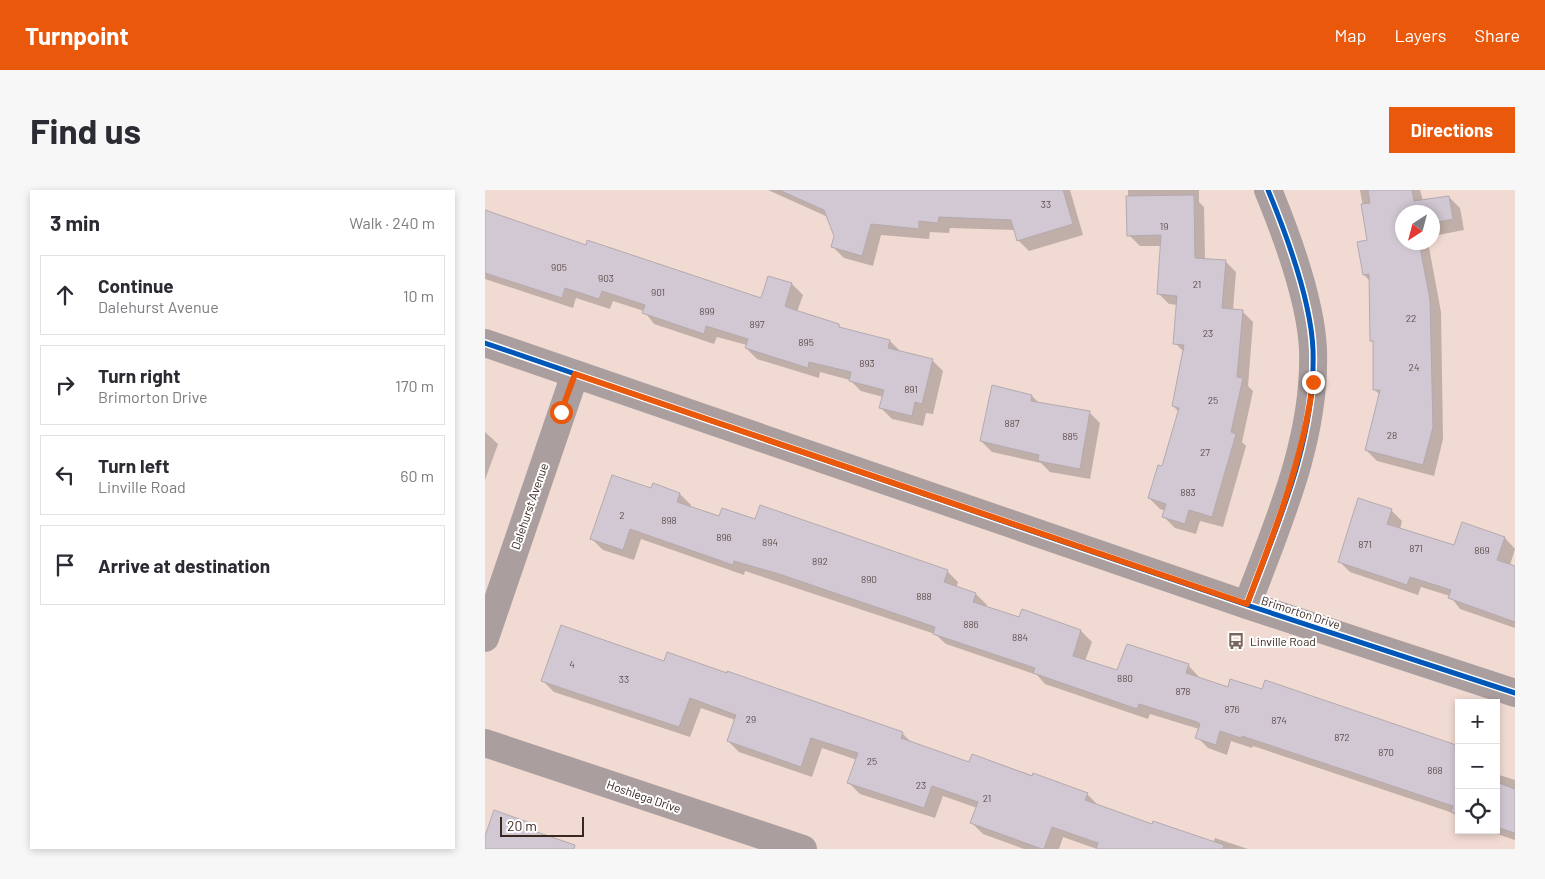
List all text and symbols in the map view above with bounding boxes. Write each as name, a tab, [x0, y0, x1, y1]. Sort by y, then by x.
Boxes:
text: Turnpoint	[25, 21, 129, 50]
text: Map	[1334, 24, 1366, 46]
text: Layers	[1394, 24, 1447, 46]
text: Share	[1475, 24, 1520, 46]
button: Directions	[1389, 107, 1515, 153]
text: Find us	[30, 109, 141, 151]
house number: 33	[1041, 198, 1051, 210]
north arrow	[1395, 205, 1440, 250]
text: 3 min	[50, 210, 100, 235]
text: Walk · 240 m	[349, 213, 435, 232]
house number: 19	[1160, 220, 1168, 232]
house number: 905	[551, 261, 567, 273]
house number: 903	[598, 272, 614, 284]
text: Continue	[98, 274, 174, 297]
house number: 21	[1193, 278, 1201, 290]
icon: ahead	[51, 281, 79, 309]
text: 10 m	[403, 286, 434, 305]
house number: 901	[651, 286, 665, 298]
text: Dalehurst Avenue	[98, 297, 219, 316]
house number: 899	[699, 305, 715, 317]
house number: 22	[1406, 312, 1416, 324]
house number: 897	[749, 318, 765, 330]
house number: 23	[1203, 327, 1213, 339]
house number: 895	[798, 336, 814, 348]
house number: 893	[859, 357, 875, 369]
house number: 24	[1409, 361, 1419, 373]
text: Turn right	[98, 364, 180, 387]
icon: right	[51, 371, 79, 399]
route end	[1302, 371, 1325, 394]
text: 170 m	[395, 376, 434, 395]
house number: 891	[904, 383, 918, 395]
text: Brimorton Drive	[98, 387, 208, 406]
house number: 25	[1208, 394, 1218, 406]
route start	[550, 401, 573, 424]
house number: 887	[1004, 417, 1020, 429]
house number: 28	[1387, 429, 1397, 441]
house number: 885	[1062, 430, 1078, 442]
house number: 27	[1200, 446, 1210, 458]
text: Turn left	[98, 454, 169, 477]
icon: left	[51, 461, 79, 489]
street label: Dalehurst Avenue	[508, 461, 550, 551]
text: 60 m	[400, 466, 434, 485]
text: Linville Road	[98, 477, 186, 496]
house number: 883	[1180, 486, 1196, 498]
house number: 2	[619, 509, 625, 521]
house number: 898	[661, 514, 677, 526]
house number: 896	[716, 531, 732, 543]
house number: 894	[762, 536, 778, 548]
house number: 871	[1358, 538, 1372, 550]
house number: 871	[1409, 542, 1423, 554]
house number: 869	[1474, 544, 1490, 556]
icon: arrive	[51, 551, 79, 579]
text: Arrive at destination	[98, 554, 270, 577]
house number: 892	[812, 555, 828, 567]
house number: 890	[861, 573, 877, 585]
house number: 888	[916, 590, 932, 602]
street label: Brimorton Drive	[1260, 593, 1342, 631]
house number: 886	[963, 618, 979, 630]
house number: 884	[1012, 631, 1028, 643]
bus stop icon: Linville Road	[1226, 631, 1246, 651]
place label: Linville Road	[1250, 634, 1316, 648]
house number: 4	[569, 658, 575, 670]
house number: 880	[1117, 672, 1133, 684]
house number: 33	[619, 673, 629, 685]
house number: 878	[1175, 685, 1191, 697]
map controls	[1455, 699, 1500, 834]
button: +	[1455, 699, 1500, 744]
house number: 876	[1224, 703, 1240, 715]
house number: 29	[746, 713, 756, 725]
house number: 874	[1271, 714, 1287, 726]
house number: 872	[1334, 731, 1350, 743]
button: −	[1455, 744, 1500, 789]
house number: 870	[1378, 746, 1394, 758]
house number: 25	[867, 755, 877, 767]
house number: 868	[1427, 764, 1443, 776]
street label: Hoshlega Drive	[605, 777, 683, 815]
house number: 23	[916, 779, 926, 791]
button: locate	[1455, 789, 1500, 834]
house number: 21	[983, 792, 991, 804]
scale bar	[500, 814, 584, 837]
text: 20 m	[507, 817, 537, 834]

